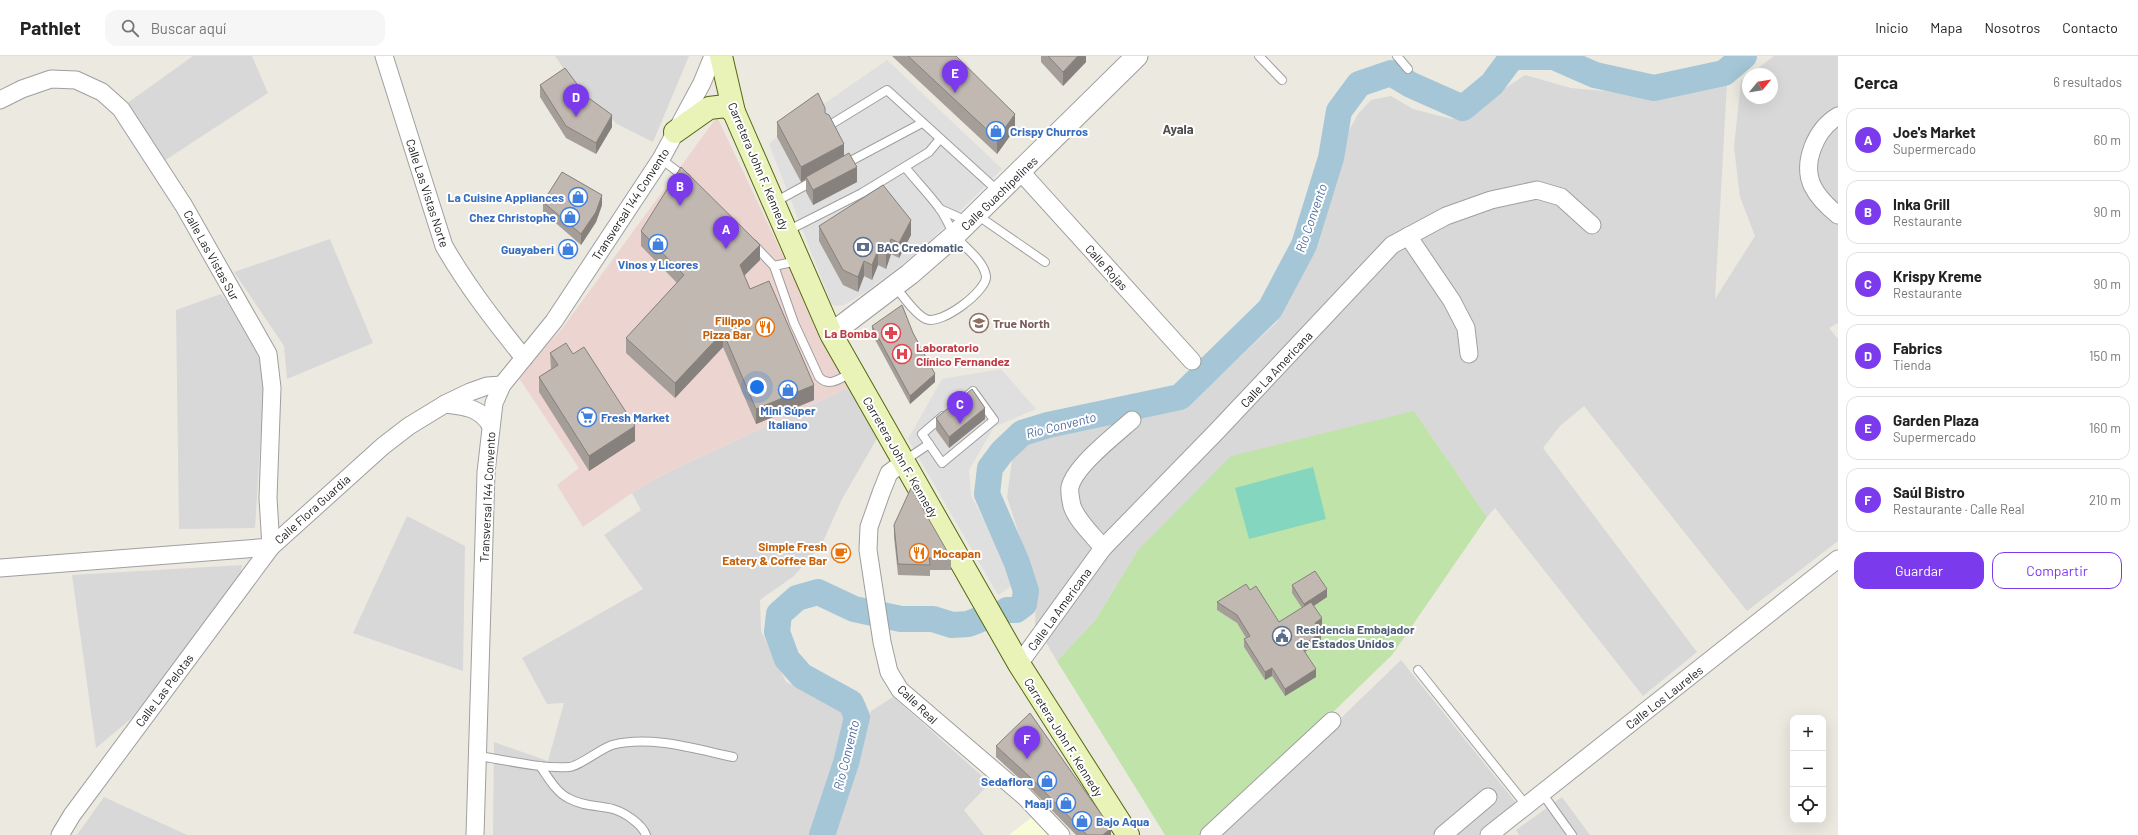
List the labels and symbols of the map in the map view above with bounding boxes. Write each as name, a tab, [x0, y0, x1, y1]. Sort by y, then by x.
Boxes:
pin: E	[942, 60, 968, 93]
north arrow	[1742, 68, 1778, 104]
pin: D	[563, 84, 589, 117]
street label: Carretera John F. Kennedy	[726, 100, 792, 232]
shop icon: Crispy Churros	[985, 120, 1007, 142]
district label: Ayala	[1162, 121, 1194, 137]
place label: Crispy Churros	[1010, 124, 1088, 138]
street label: Calle Las Vistas Norte	[404, 137, 452, 249]
street label: Transversal 144 Convento	[588, 145, 672, 263]
street label: Calle Guachipelines	[958, 153, 1040, 233]
pin: B	[667, 173, 693, 206]
water label: Río Convento	[1292, 181, 1330, 254]
shop icon: La Cuisine Appliances	[567, 186, 589, 208]
place label: La Cuisine Appliances	[448, 190, 564, 204]
shop icon: Chez Christophe	[559, 206, 581, 228]
street label: Calle Las Vistas Sur	[181, 207, 243, 303]
place label: Chez Christophe	[469, 210, 556, 224]
pin: A	[713, 216, 739, 249]
shop icon: Vinos y Licores	[647, 233, 669, 255]
bank icon: BAC Credomatic	[852, 236, 874, 258]
shop icon: Guayaberi	[557, 238, 579, 260]
place label: BAC Credomatic	[877, 240, 964, 254]
street label: Calle Rojas	[1083, 241, 1131, 293]
place label: Guayaberi	[501, 242, 554, 256]
place label: Vinos y Licores	[618, 257, 698, 271]
school or university icon: True North	[968, 312, 990, 334]
place label: Filippo Pizza Bar	[703, 313, 751, 341]
restaurant icon: Filippo Pizza Bar	[754, 316, 776, 338]
place label: True North	[993, 316, 1050, 330]
pharmacy icon: La Bomba	[880, 322, 902, 344]
place label: La Bomba	[824, 326, 877, 340]
street label: Calle La Americana	[1237, 328, 1315, 410]
place label: Laboratorio Clínico Fernandez	[916, 340, 1010, 368]
hospital icon: Laboratorio Clínico Fernandez	[891, 343, 913, 365]
your location	[747, 377, 767, 397]
shop icon: Mini Súper Italiano	[777, 379, 799, 401]
pin: C	[947, 391, 973, 424]
street label: Carretera John F. Kennedy	[861, 394, 942, 520]
place label: Mini Súper Italiano	[760, 403, 816, 431]
supermarket icon: Fresh Market	[576, 406, 598, 428]
water label: Río Convento	[1024, 409, 1098, 441]
place label: Fresh Market	[601, 410, 670, 424]
street label: Transversal 144 Convento	[477, 431, 497, 563]
street label: Calle Flora Guardia	[271, 471, 353, 547]
place label: Simple Fresh Eatery & Coffee Bar	[722, 539, 827, 567]
cafe icon: Simple Fresh Eatery & Coffee Bar	[830, 542, 852, 564]
restaurant icon: Mocapan	[908, 542, 930, 564]
place label: Mocapan	[933, 546, 981, 560]
street label: Calle La Americana	[1024, 565, 1094, 653]
place label: Residencia Embajador de Estados Unidos	[1296, 622, 1415, 650]
public building icon: Residencia Embajador de Estados Unidos	[1271, 625, 1293, 647]
street label: Calle Las Pelotas	[132, 651, 196, 729]
street label: Calle Los Laureles	[1623, 662, 1706, 731]
street label: Carretera John F. Kennedy	[1022, 675, 1106, 799]
street label: Calle Real	[895, 682, 941, 726]
water label: Río Convento	[830, 718, 862, 792]
pin: F	[1014, 726, 1040, 759]
shop icon: Sedaflora	[1036, 770, 1058, 792]
place label: Sedaflora	[981, 774, 1033, 788]
shop icon: Maaji	[1055, 792, 1077, 814]
place label: Maaji	[1025, 796, 1052, 810]
shop icon: Bajo Aqua	[1071, 810, 1093, 832]
place label: Bajo Aqua	[1096, 814, 1149, 828]

